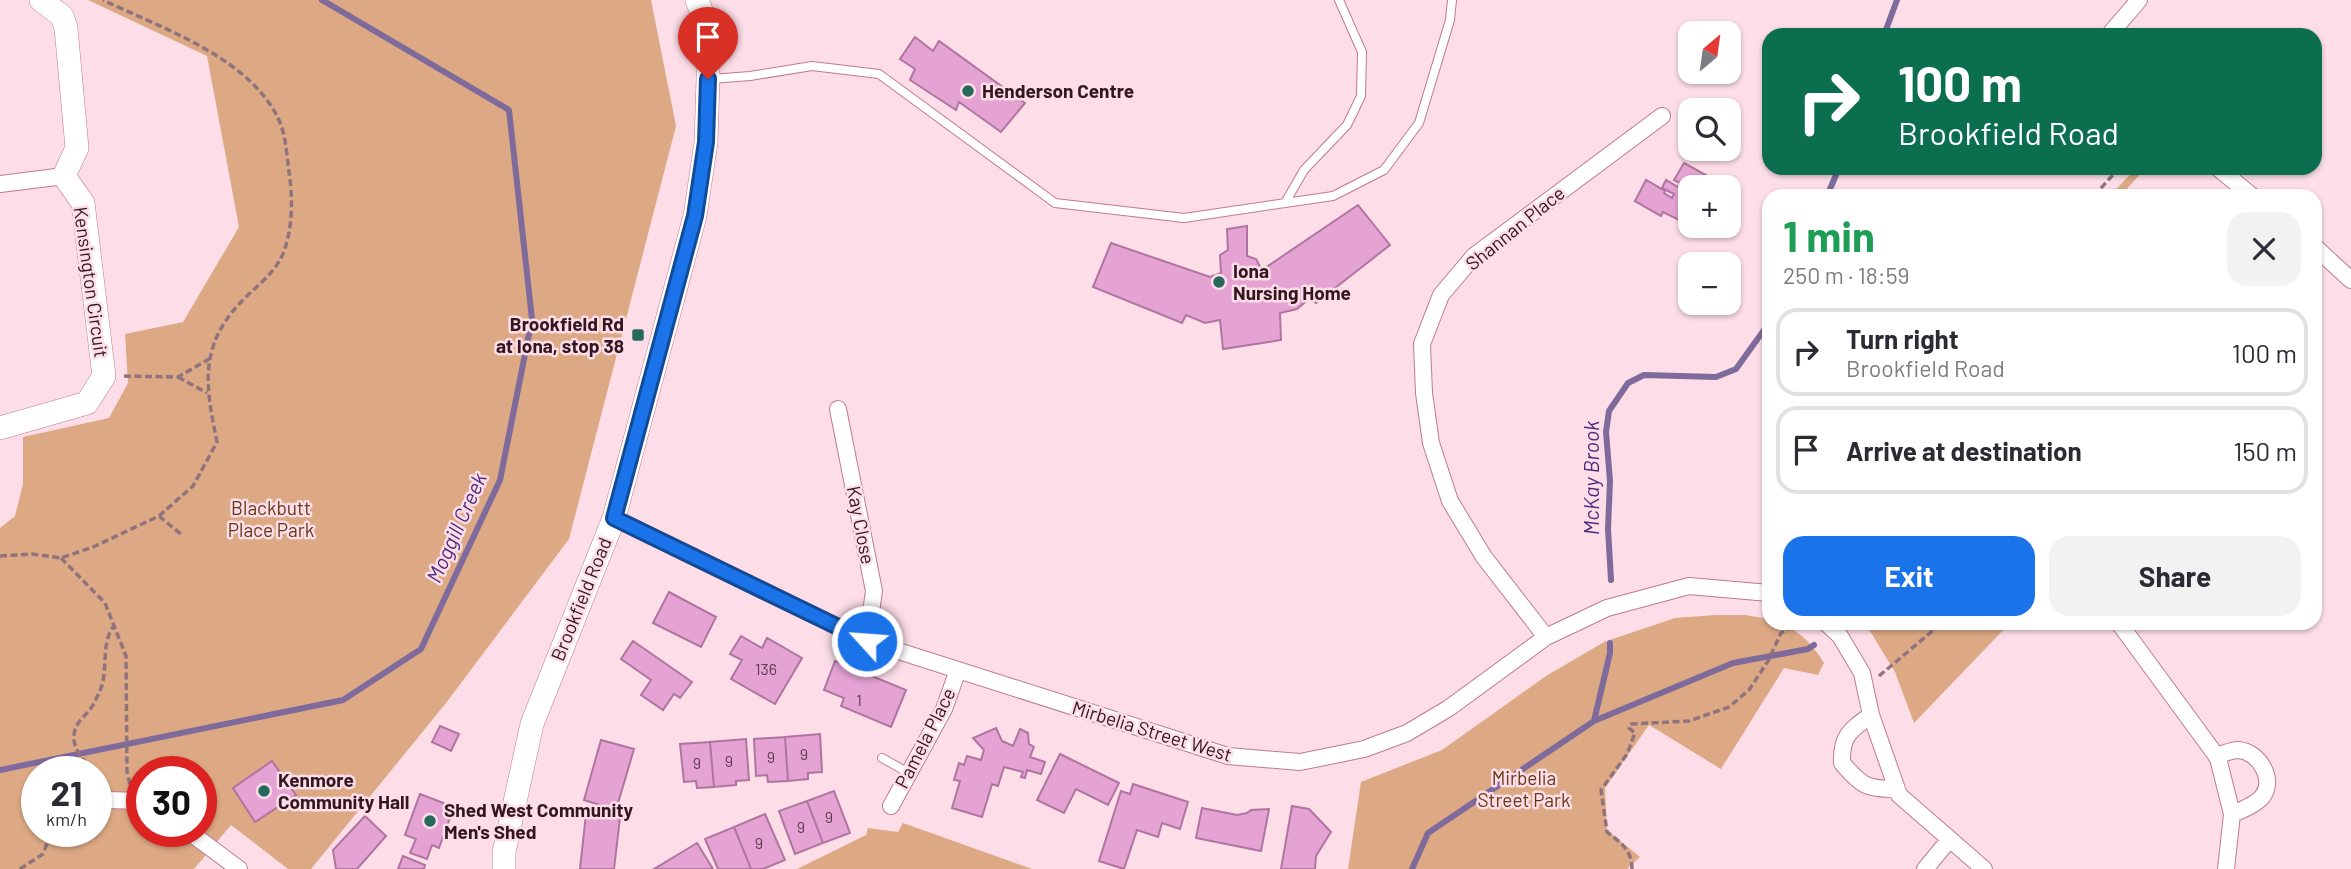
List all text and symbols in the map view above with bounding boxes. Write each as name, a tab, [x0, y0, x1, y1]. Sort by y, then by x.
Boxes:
pin	[678, 7, 738, 79]
icon: arrive	[689, 18, 727, 56]
north arrow	[1678, 21, 1741, 84]
map controls	[1678, 21, 1741, 315]
text: 100 m	[1898, 53, 2022, 112]
icon: right	[1783, 56, 1874, 147]
place label: Henderson Centre	[982, 79, 1134, 102]
marker: Henderson Centre	[960, 83, 976, 99]
button: search	[1678, 98, 1741, 161]
text: Brookfield Road	[1898, 113, 2119, 151]
button: +	[1678, 175, 1741, 238]
street label: Shannan Place	[1461, 181, 1569, 274]
street label: Kensington Circuit	[70, 205, 113, 359]
text: 1 min	[1783, 210, 1875, 260]
button: close	[2227, 212, 2301, 286]
button: −	[1678, 252, 1741, 315]
place label: Iona Nursing Home	[1233, 259, 1351, 304]
text: 250 m · 18:59	[1783, 261, 1909, 289]
marker: Iona Nursing Home	[1211, 274, 1227, 290]
place label: Brookfield Rd at Iona, stop 38	[496, 312, 624, 357]
text: Turn right	[1846, 323, 1959, 354]
marker: Brookfield Rd at Iona, stop 38	[630, 327, 646, 343]
icon: right	[1787, 333, 1825, 371]
text: 100 m	[2232, 337, 2297, 368]
text: Brookfield Road	[1846, 354, 2005, 382]
water label: McKay Brook	[1578, 420, 1603, 535]
icon: arrive	[1787, 431, 1825, 469]
text: Arrive at destination	[1846, 435, 2082, 466]
text: 150 m	[2233, 435, 2297, 466]
water label: Moggill Creek	[420, 468, 491, 586]
street label: Kay Close	[843, 484, 880, 566]
park label: Blackbutt Place Park	[228, 496, 314, 541]
street label: Brookfield Road	[545, 534, 616, 664]
button: Exit	[1783, 536, 2035, 616]
button: Share	[2049, 536, 2301, 616]
position arrow	[830, 604, 904, 678]
house number: 136	[755, 659, 777, 678]
street label: Pamela Place	[889, 684, 960, 792]
house number: 1	[856, 690, 862, 709]
street label: Mirbelia Street West	[1069, 695, 1235, 766]
house number: 9	[800, 744, 808, 763]
house number: 9	[767, 747, 775, 766]
house number: 9	[725, 751, 733, 770]
house number: 9	[693, 753, 701, 772]
speed limit sign: 30	[126, 756, 217, 847]
park label: Mirbelia Street Park	[1477, 766, 1571, 811]
place label: Kenmore Community Hall	[278, 768, 409, 813]
text: 21	[51, 771, 82, 813]
marker: Kenmore Community Hall	[256, 783, 272, 799]
place label: Shed West Community Men's Shed	[444, 798, 633, 843]
house number: 9	[825, 807, 833, 826]
text: km/h	[46, 808, 87, 830]
marker: Shed West Community Men's Shed	[422, 813, 438, 829]
house number: 9	[797, 817, 805, 836]
house number: 9	[755, 833, 763, 852]

